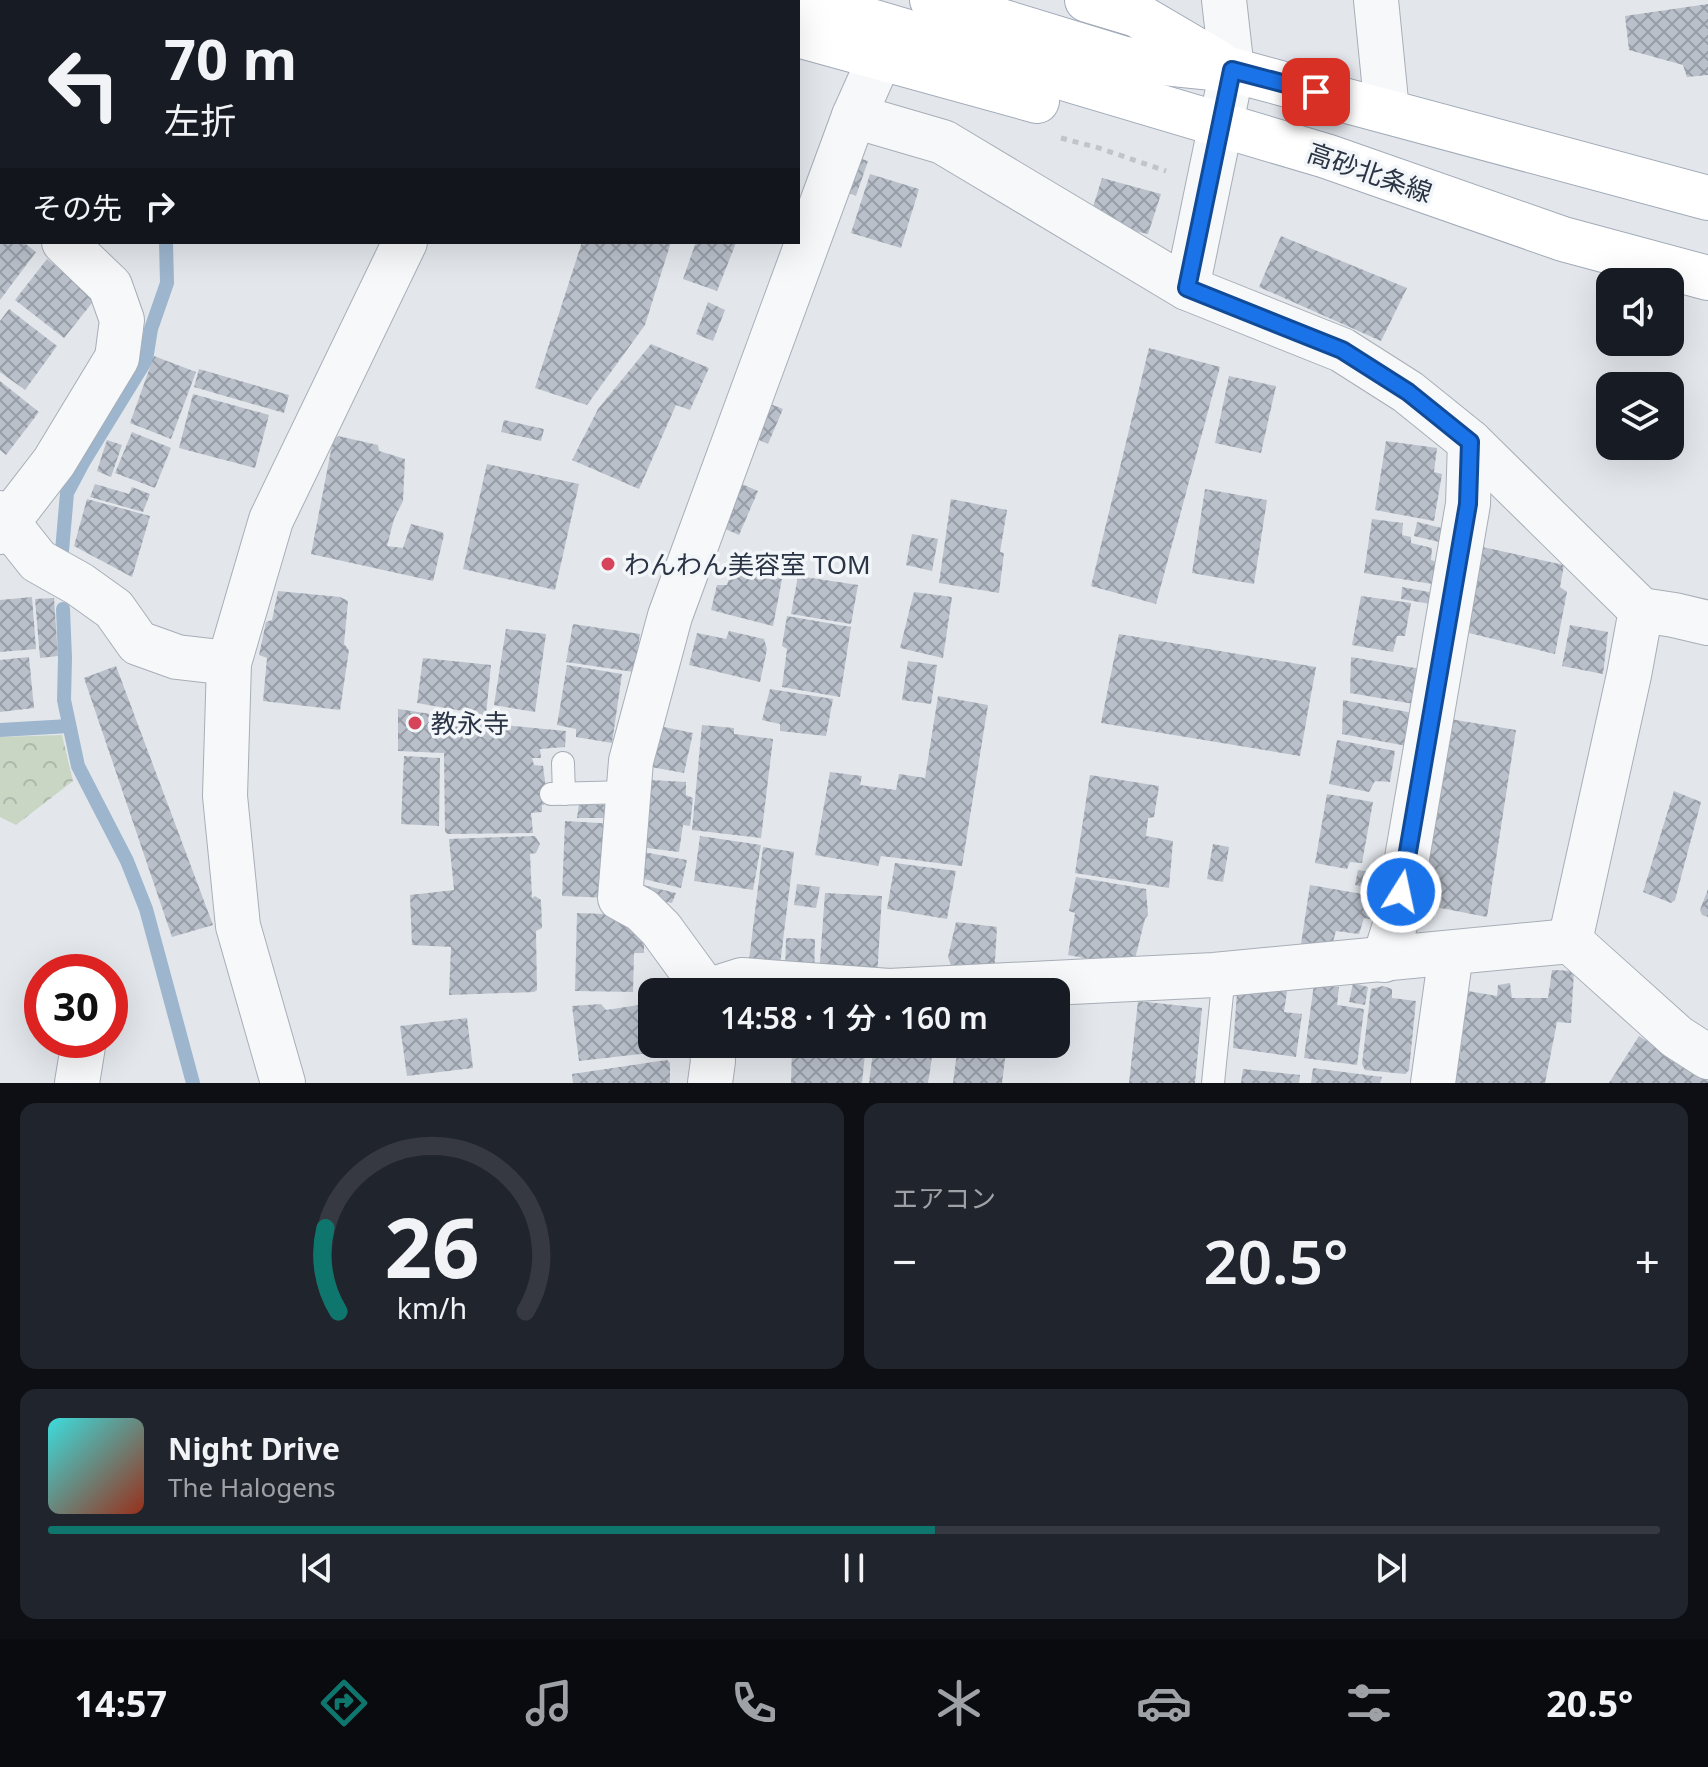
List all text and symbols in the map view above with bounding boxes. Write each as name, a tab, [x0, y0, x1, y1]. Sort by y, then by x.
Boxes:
text: 70 m	[164, 20, 297, 96]
icon: left	[32, 32, 136, 136]
pin	[1282, 58, 1350, 126]
icon: arrive	[1294, 70, 1338, 114]
text: 左折	[164, 96, 236, 145]
street label: 高砂北条線	[1303, 134, 1437, 210]
icon: right	[138, 184, 182, 228]
text: その先	[32, 187, 122, 228]
map controls	[1596, 268, 1684, 460]
button: sound	[1596, 268, 1684, 356]
button: layers	[1596, 372, 1684, 460]
place label: わんわん美容室 TOM	[624, 546, 871, 582]
marker: わんわん美容室 TOM	[599, 555, 617, 573]
place label: 教永寺	[431, 705, 509, 741]
marker: 教永寺	[406, 714, 424, 732]
position arrow	[1359, 850, 1443, 934]
speed limit sign: 30	[24, 954, 128, 1058]
text: 14:58 · 1 分 · 160 m	[720, 997, 988, 1038]
text: エアコン	[892, 1180, 996, 1216]
text: 26	[384, 1189, 480, 1302]
text: 20.5°	[1203, 1220, 1349, 1302]
text: −	[892, 1231, 917, 1291]
text: +	[1635, 1231, 1660, 1291]
text: km/h	[397, 1288, 467, 1327]
text: Night Drive	[168, 1428, 340, 1469]
text: The Halogens	[168, 1469, 335, 1505]
icon: previous	[295, 1546, 339, 1590]
icon: pause	[832, 1546, 876, 1590]
icon: next	[1369, 1546, 1413, 1590]
icon: directions	[316, 1675, 372, 1731]
icon: music	[521, 1675, 577, 1731]
icon: phone	[726, 1675, 782, 1731]
icon: climate	[931, 1675, 987, 1731]
icon: car	[1136, 1675, 1192, 1731]
icon: filters	[1341, 1675, 1397, 1731]
text: 14:57	[75, 1679, 167, 1728]
text: 20.5°	[1546, 1679, 1633, 1728]

